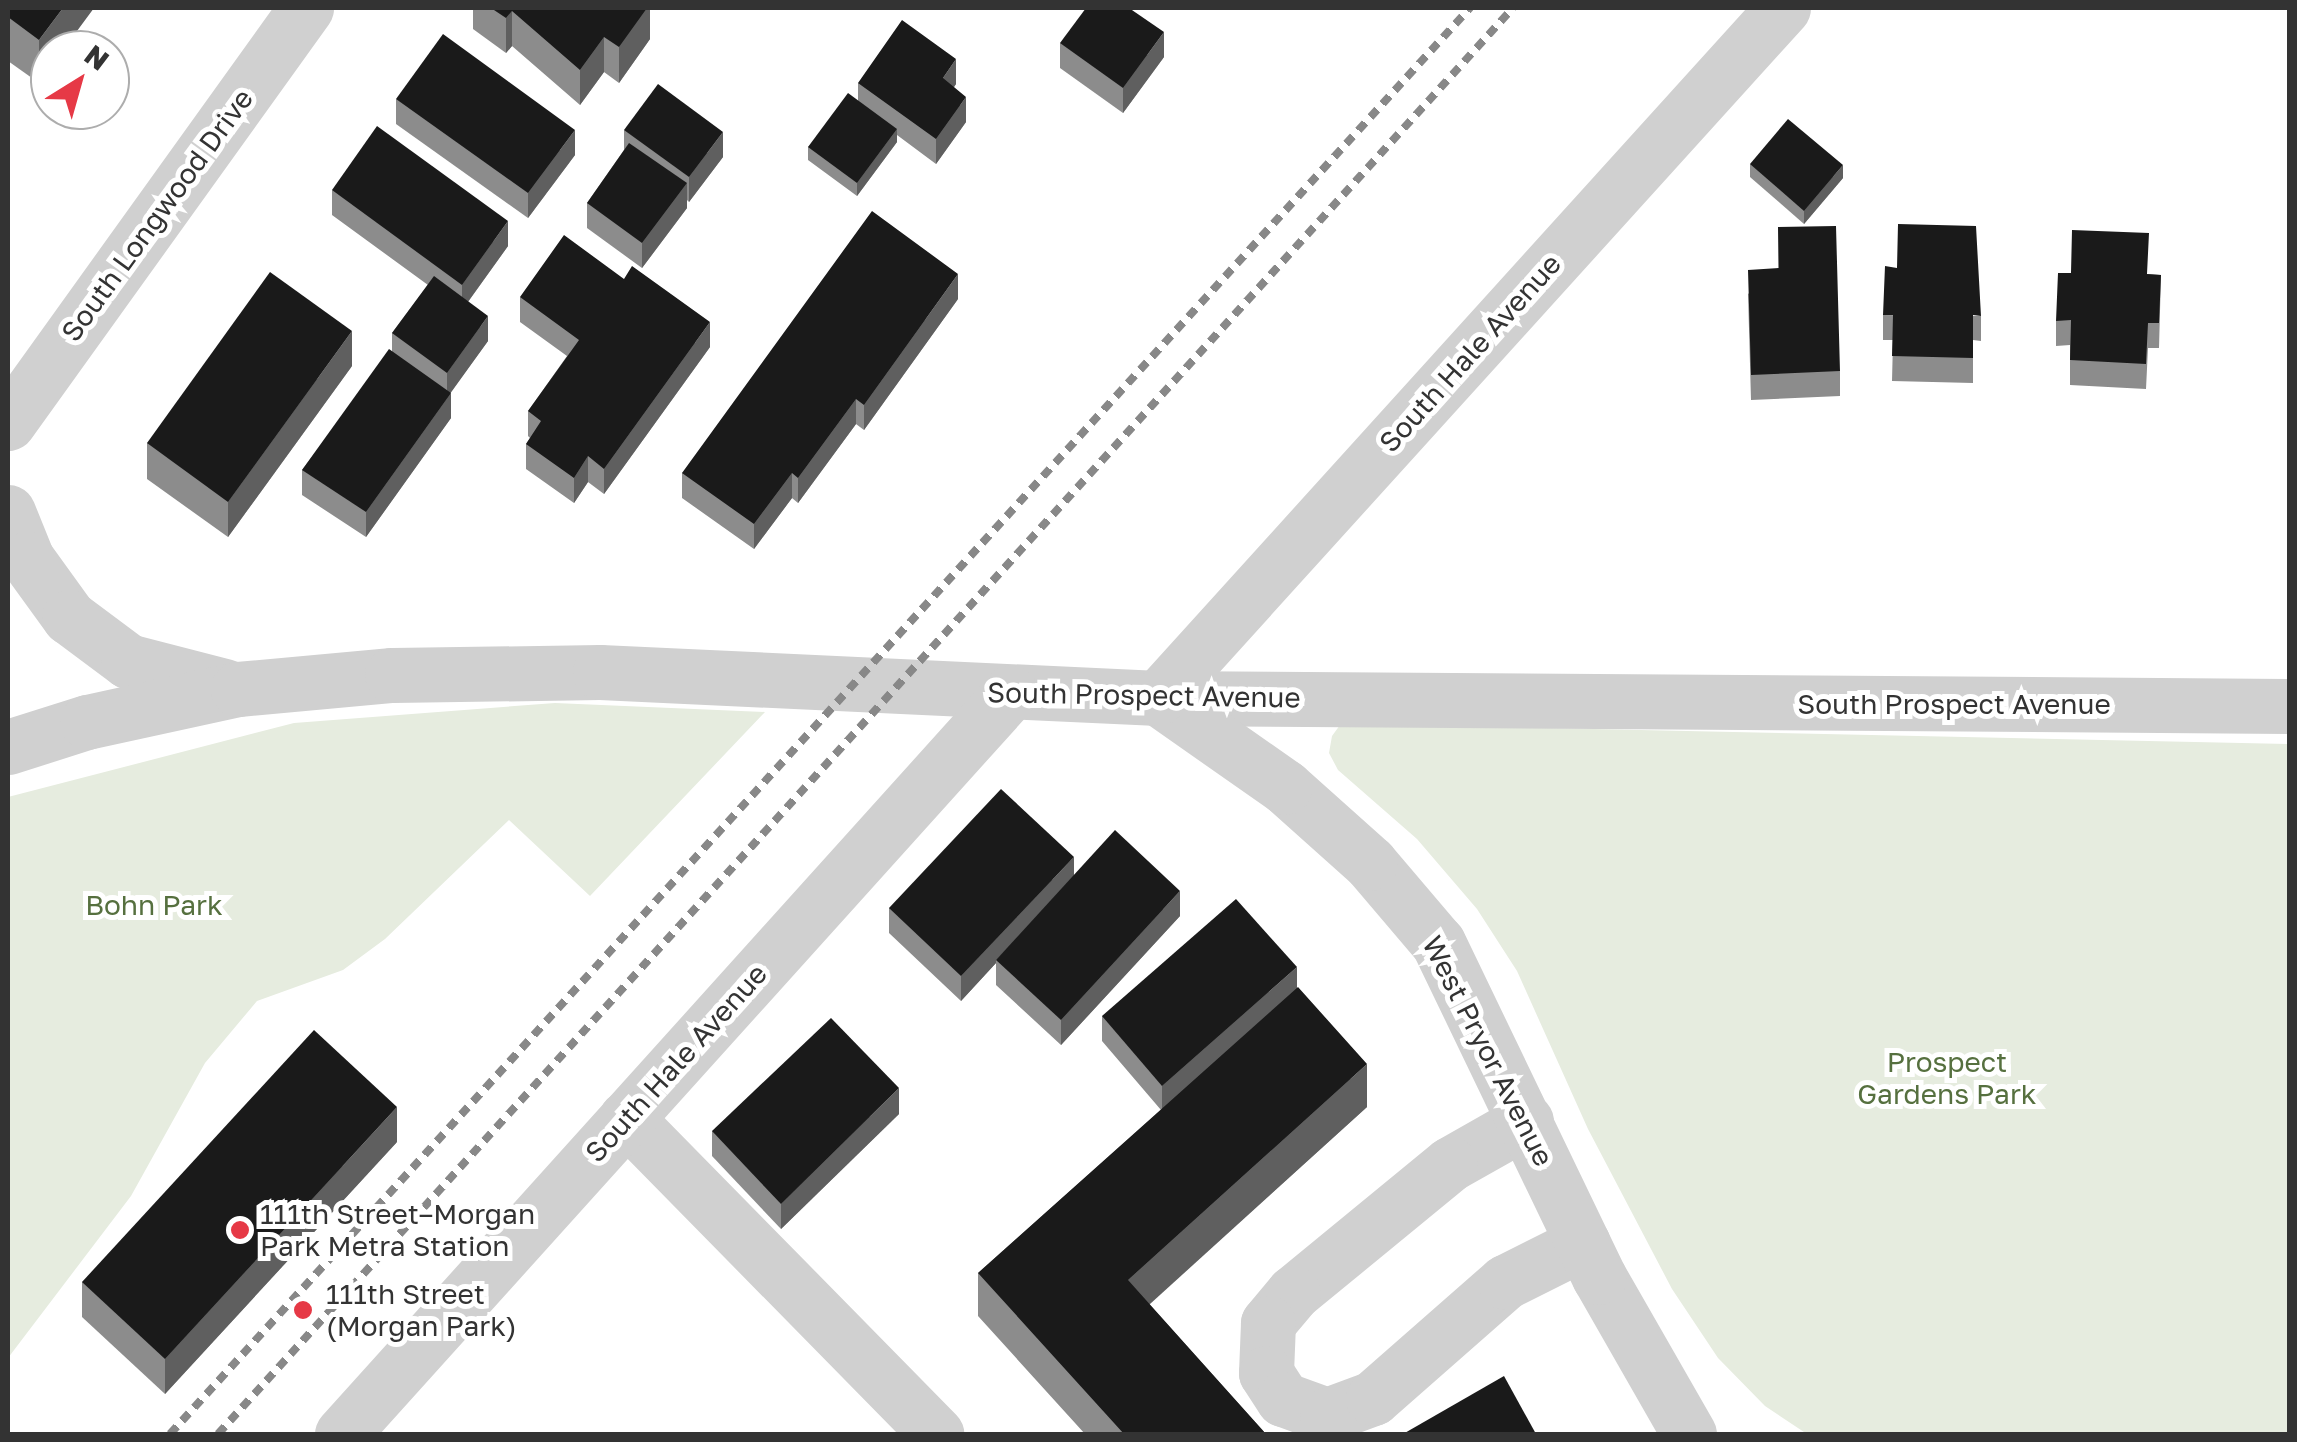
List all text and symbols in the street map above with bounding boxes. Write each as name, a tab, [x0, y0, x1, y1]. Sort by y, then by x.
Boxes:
north arrow	[30, 30, 130, 130]
text: N	[79, 38, 116, 77]
street label: South Longwood Drive	[54, 82, 260, 348]
street label: South Hale Avenue	[1372, 247, 1568, 459]
street label: South Prospect Avenue	[987, 675, 1301, 715]
street label: South Prospect Avenue	[1797, 687, 2111, 721]
park label: Bohn Park	[85, 888, 223, 922]
street label: West Pryor Avenue	[1415, 930, 1561, 1172]
street label: South Hale Avenue	[578, 957, 774, 1169]
park label: Prospect Gardens Park	[1857, 1045, 2037, 1111]
place label: 111th Street–Morgan Park Metra Station	[260, 1197, 535, 1263]
marker: 111th Street–Morgan Park Metra Station	[229, 1219, 251, 1241]
place label: 111th Street (Morgan Park)	[326, 1277, 517, 1343]
marker: 111th Street (Morgan Park)	[290, 1297, 316, 1323]

